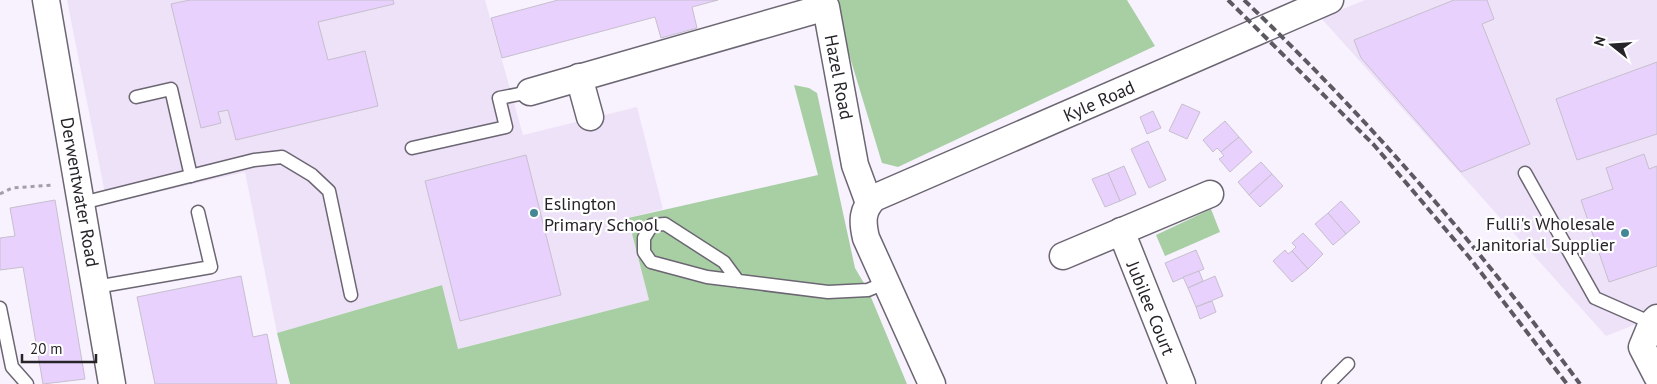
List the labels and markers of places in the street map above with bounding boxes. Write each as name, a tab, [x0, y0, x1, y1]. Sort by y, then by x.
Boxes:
place label: Eslington Primary School	[544, 192, 659, 236]
marker: Eslington Primary School	[528, 207, 540, 219]
place label: Fulli's Wholesale Janitorial Supplier	[1476, 212, 1615, 256]
marker: Fulli's Wholesale Janitorial Supplier	[1619, 227, 1631, 239]

